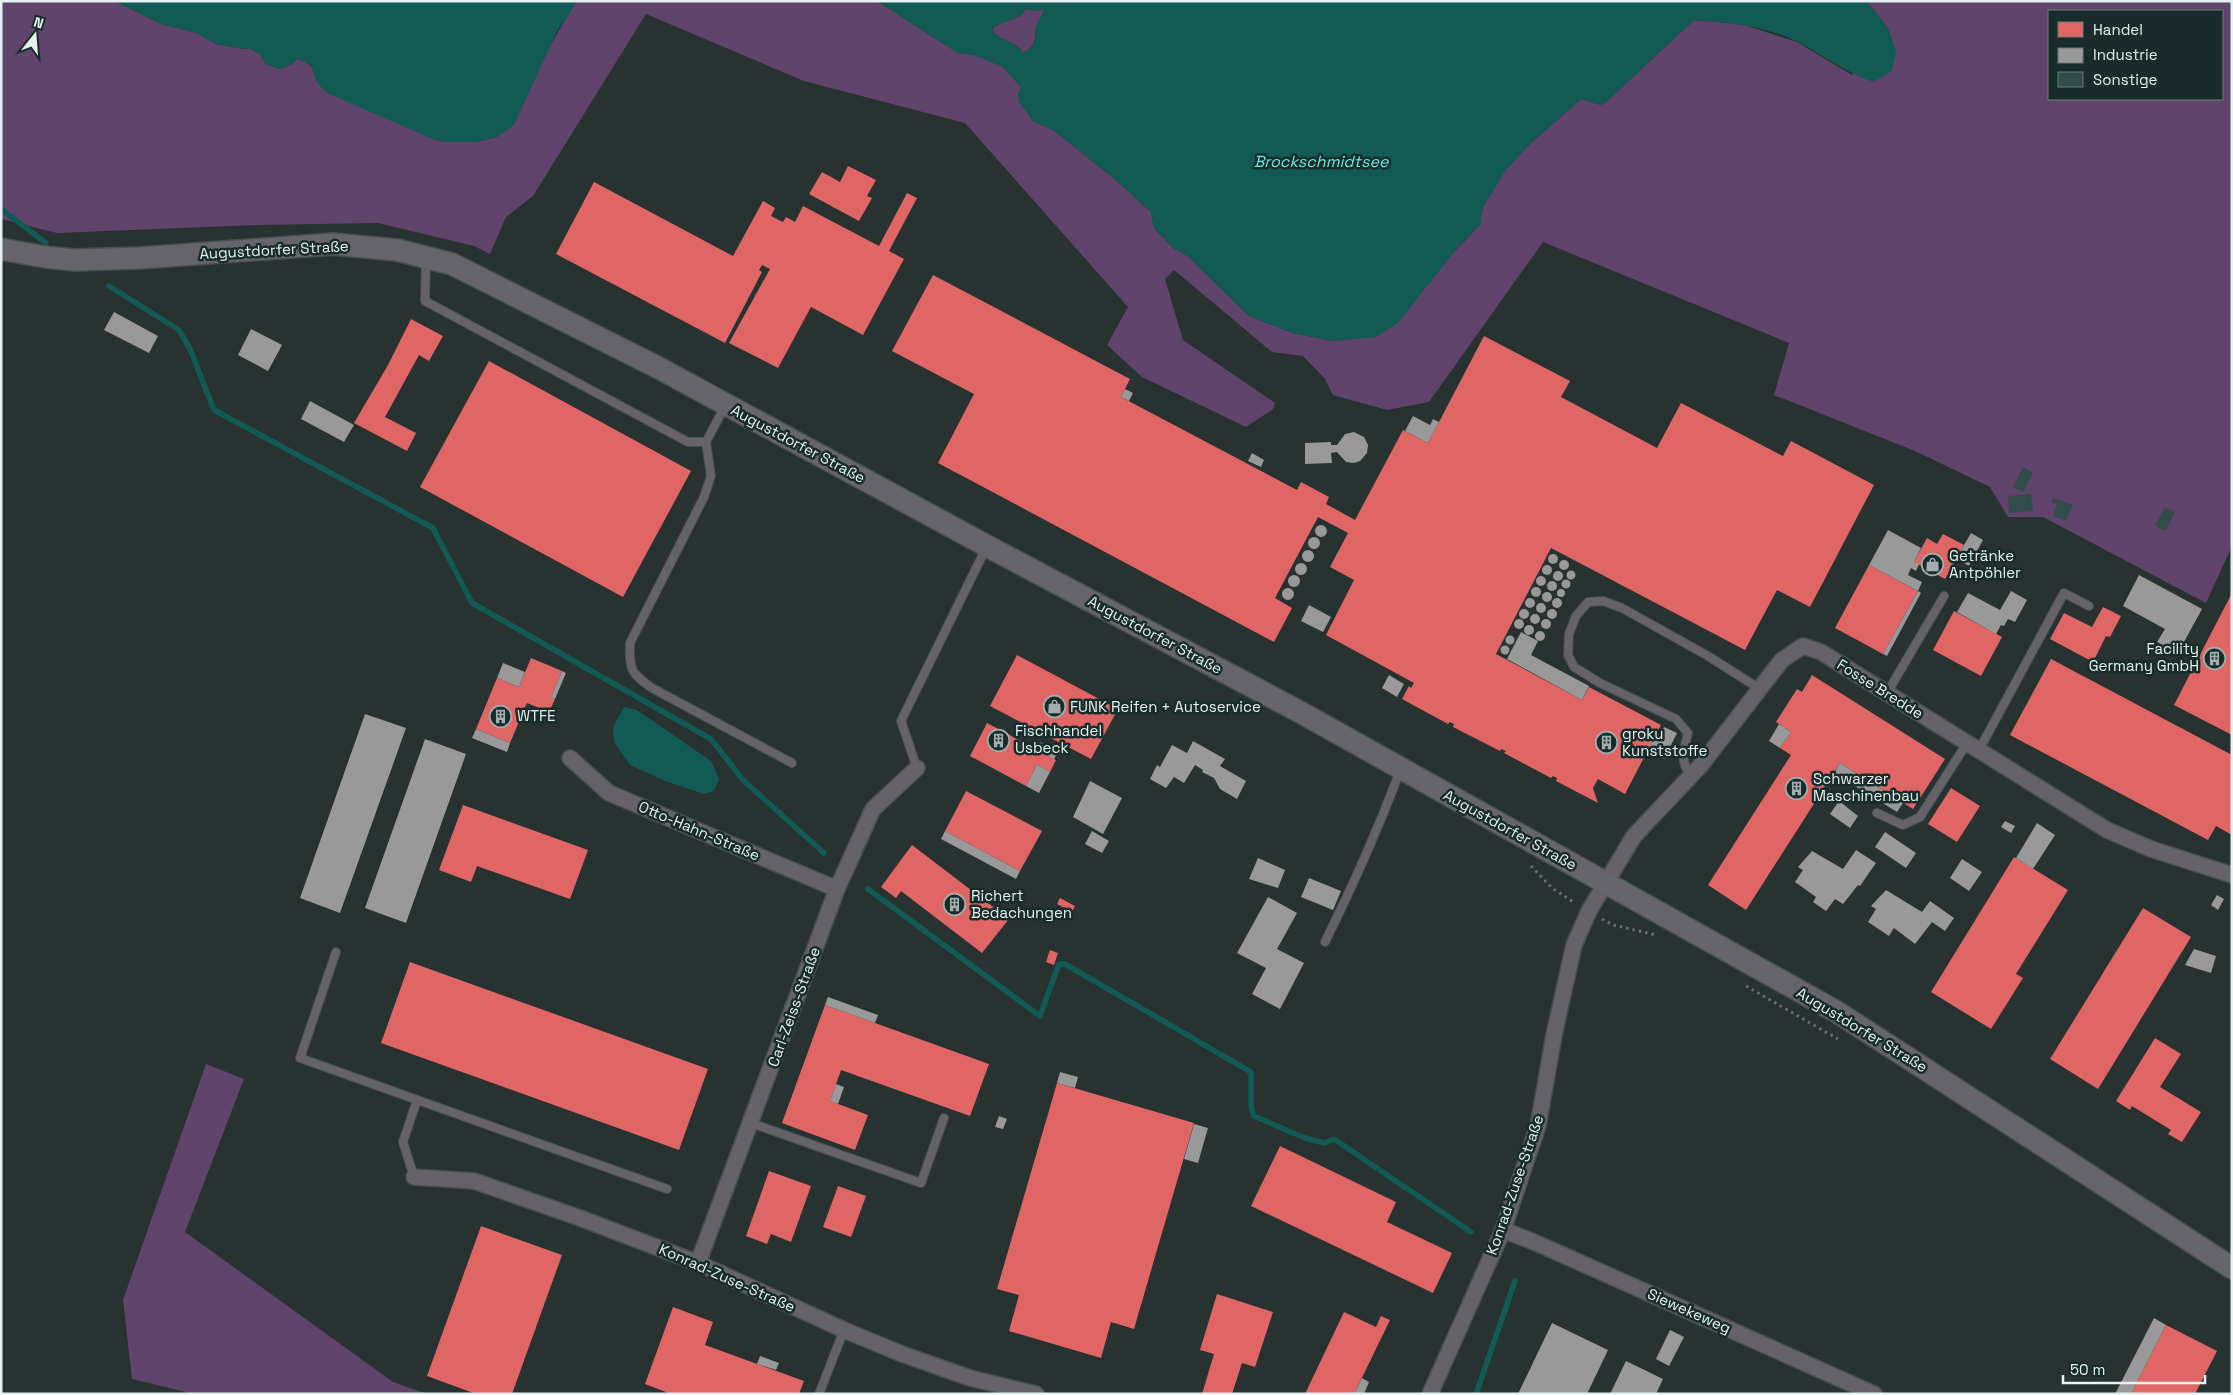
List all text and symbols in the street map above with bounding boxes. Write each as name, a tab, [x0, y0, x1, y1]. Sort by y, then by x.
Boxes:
north arrow	[10, 10, 60, 60]
legend	[2048, 10, 2223, 100]
text: N	[32, 13, 46, 33]
text: Handel	[2093, 20, 2143, 39]
text: Industrie	[2093, 45, 2158, 64]
text: Sonstige	[2093, 70, 2158, 89]
water label: Brockschmidtsee	[1254, 151, 1389, 172]
street label: Augustdorfer Straße	[199, 236, 349, 263]
street label: Augustdorfer Straße	[728, 400, 869, 487]
place label: Getränke Antpöhler	[1949, 546, 2021, 582]
shop icon: Getränke Antpöhler	[1921, 553, 1945, 577]
street label: Augustdorfer Straße	[1085, 591, 1226, 678]
place label: Facility Germany GmbH	[2089, 639, 2199, 675]
building icon: Facility Germany GmbH	[2203, 646, 2227, 670]
street label: Fosse Bredde	[1834, 654, 1927, 723]
shop icon: FUNK Reifen + Autoservice	[1042, 695, 1066, 719]
place label: FUNK Reifen + Autoservice	[1070, 697, 1261, 716]
building icon: WTFE	[489, 704, 513, 728]
place label: WTFE	[517, 706, 556, 725]
place label: Fischhandel Usbeck	[1015, 721, 1102, 757]
place label: groku Kunststoffe	[1622, 724, 1707, 760]
building icon: Fischhandel Usbeck	[987, 728, 1011, 752]
building icon: groku Kunststoffe	[1594, 731, 1618, 755]
place label: Schwarzer Maschinenbau	[1813, 769, 1919, 805]
building icon: Schwarzer Maschinenbau	[1785, 776, 1809, 800]
street label: Augustdorfer Straße	[1440, 785, 1580, 874]
street label: Otto-Hahn-Straße	[636, 796, 763, 865]
place label: Richert Bedachungen	[971, 886, 1072, 922]
building icon: Richert Bedachungen	[943, 893, 967, 917]
street label: Carl-Zeiss-Straße	[763, 944, 824, 1069]
street label: Augustdorfer Straße	[1793, 983, 1931, 1076]
street label: Konrad-Zuse-Straße	[1482, 1112, 1547, 1257]
street label: Konrad-Zuse-Straße	[656, 1239, 798, 1316]
street label: Siewekeweg	[1645, 1284, 1734, 1337]
scale bar	[2063, 1352, 2206, 1384]
text: 50 m	[2070, 1360, 2105, 1379]

